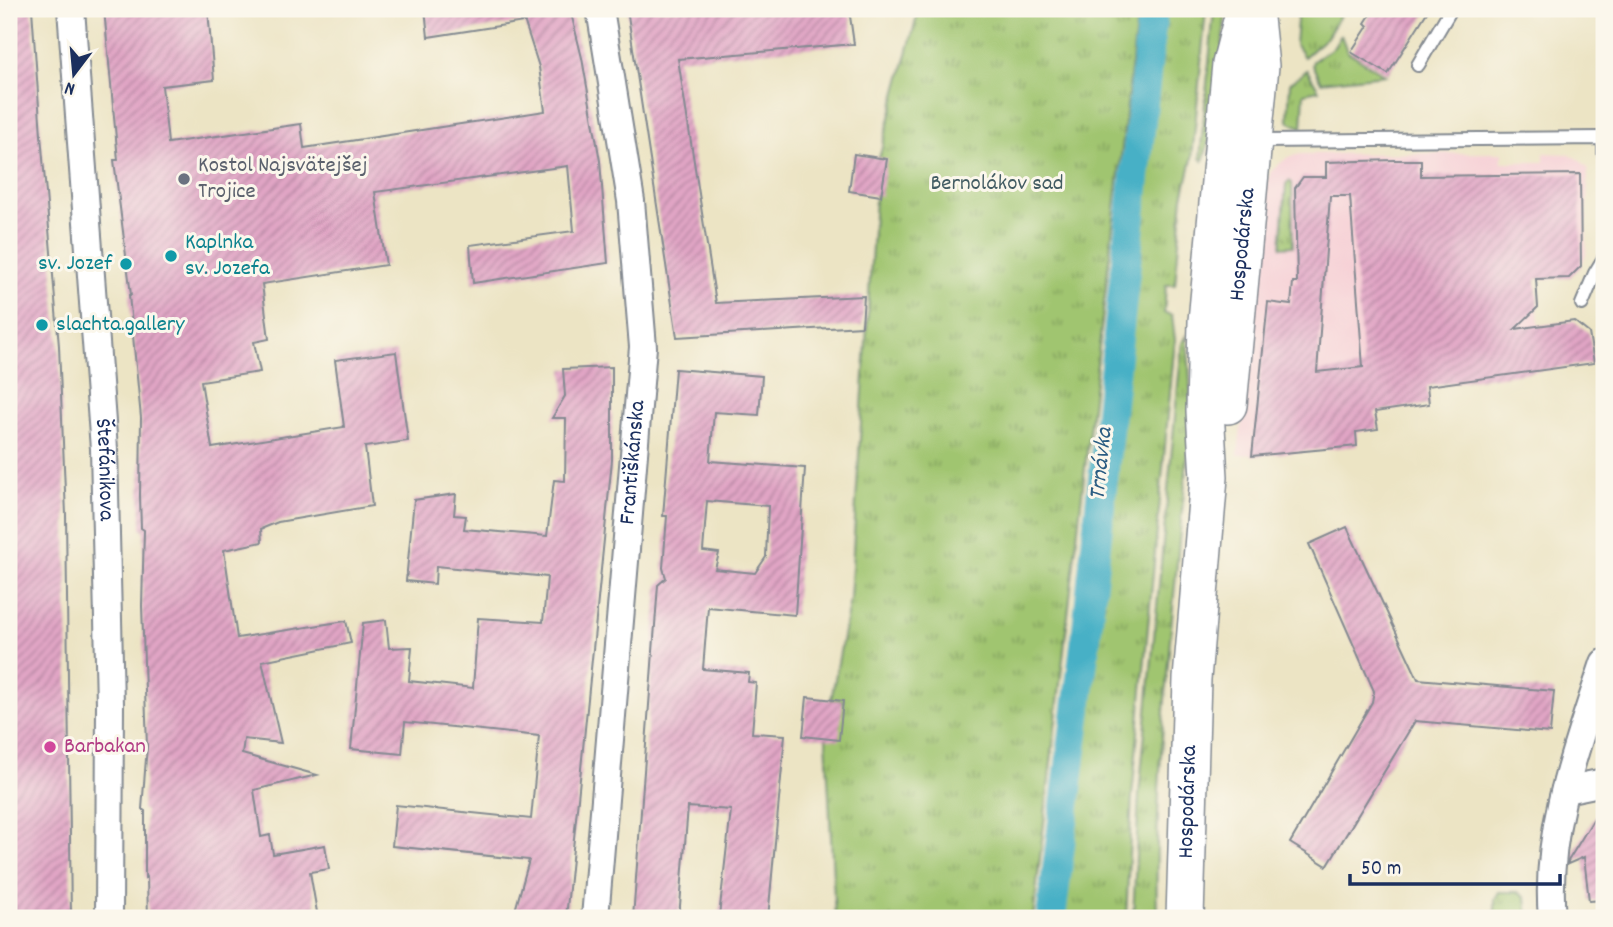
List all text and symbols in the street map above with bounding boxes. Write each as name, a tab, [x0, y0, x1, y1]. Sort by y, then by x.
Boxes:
north arrow	[38, 38, 108, 108]
text: N	[62, 73, 79, 101]
place label: Kostol Najsvätejšej Trojice	[198, 150, 368, 209]
park label: Bernolákov sad	[930, 168, 1064, 201]
marker: Kostol Najsvätejšej Trojice	[176, 171, 192, 187]
street label: Hospodárska	[1221, 186, 1265, 303]
place label: Kaplnka sv. Jozefa	[185, 227, 271, 286]
place label: sv. Jozef	[38, 248, 113, 281]
marker: Kaplnka sv. Jozefa	[163, 248, 179, 264]
marker: sv. Jozef	[118, 256, 134, 272]
place label: slachta.gallery	[56, 309, 185, 342]
marker: slachta.gallery	[34, 317, 50, 333]
street label: Františkánska	[612, 398, 655, 526]
street label: Štefánikova	[85, 417, 122, 523]
water label: Trnávka	[1081, 424, 1123, 502]
place label: Barbakan	[64, 731, 146, 764]
marker: Barbakan	[42, 739, 58, 755]
street label: Hospodárska	[1170, 744, 1207, 859]
scale bar	[1350, 843, 1560, 887]
text: 50 m	[1361, 855, 1401, 885]

